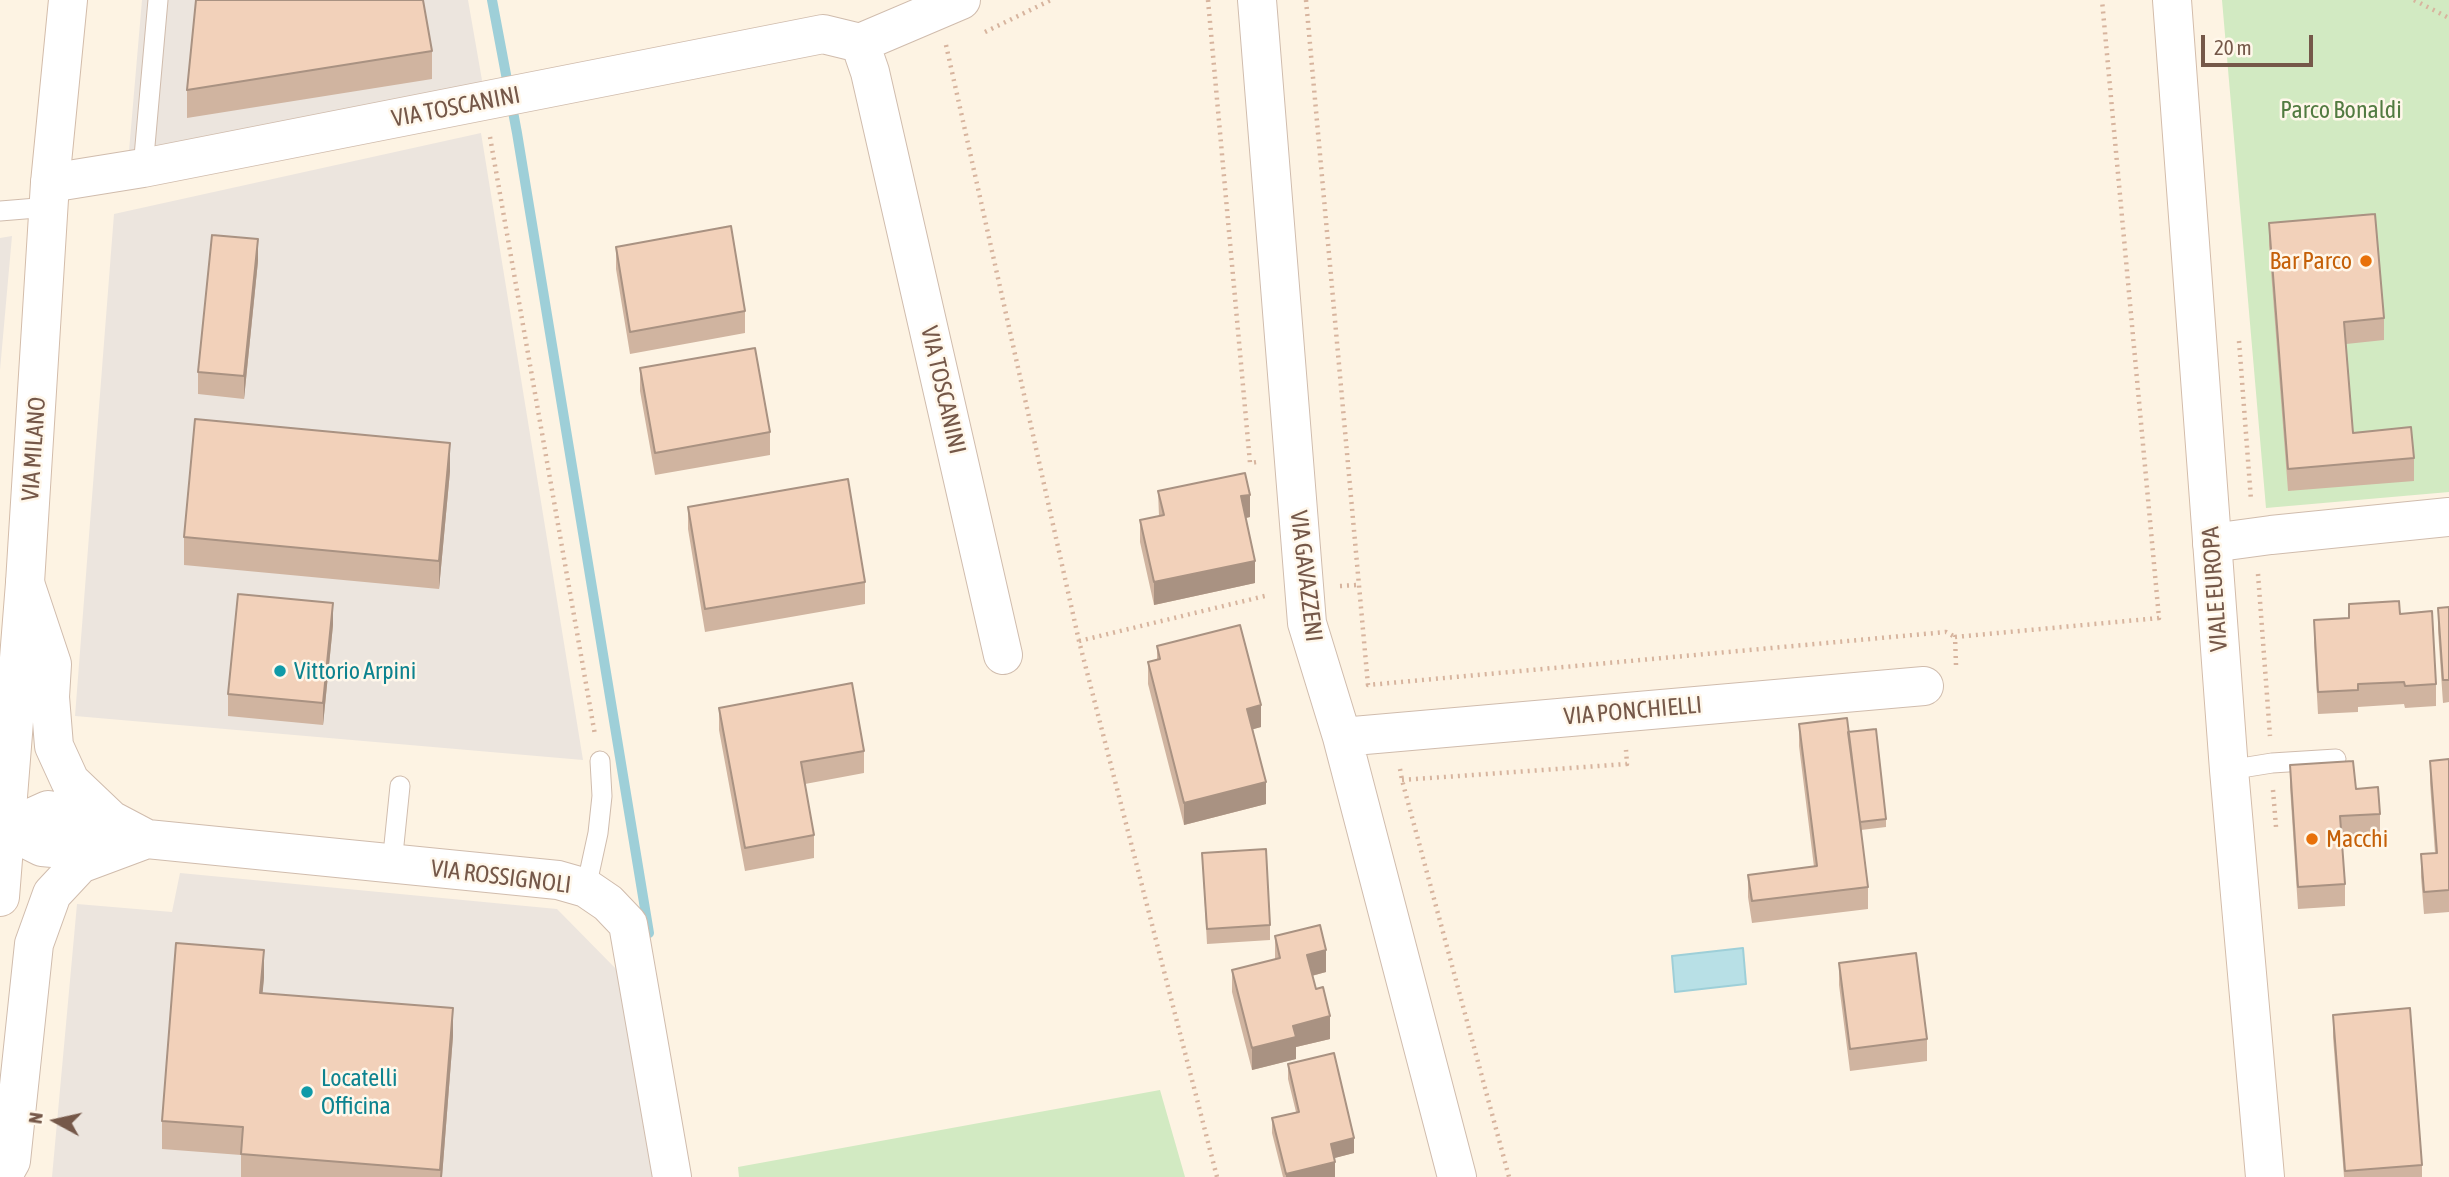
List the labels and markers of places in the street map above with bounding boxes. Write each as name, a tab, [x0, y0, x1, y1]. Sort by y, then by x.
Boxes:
place label: Bar Parco	[2269, 247, 2352, 275]
marker: Bar Parco	[2358, 253, 2374, 269]
place label: Vittorio Arpini	[294, 657, 416, 685]
marker: Vittorio Arpini	[272, 663, 288, 679]
place label: Macchi	[2326, 825, 2388, 853]
marker: Macchi	[2304, 831, 2320, 847]
place label: Locatelli Officina	[321, 1064, 397, 1120]
marker: Locatelli Officina	[299, 1084, 315, 1100]

